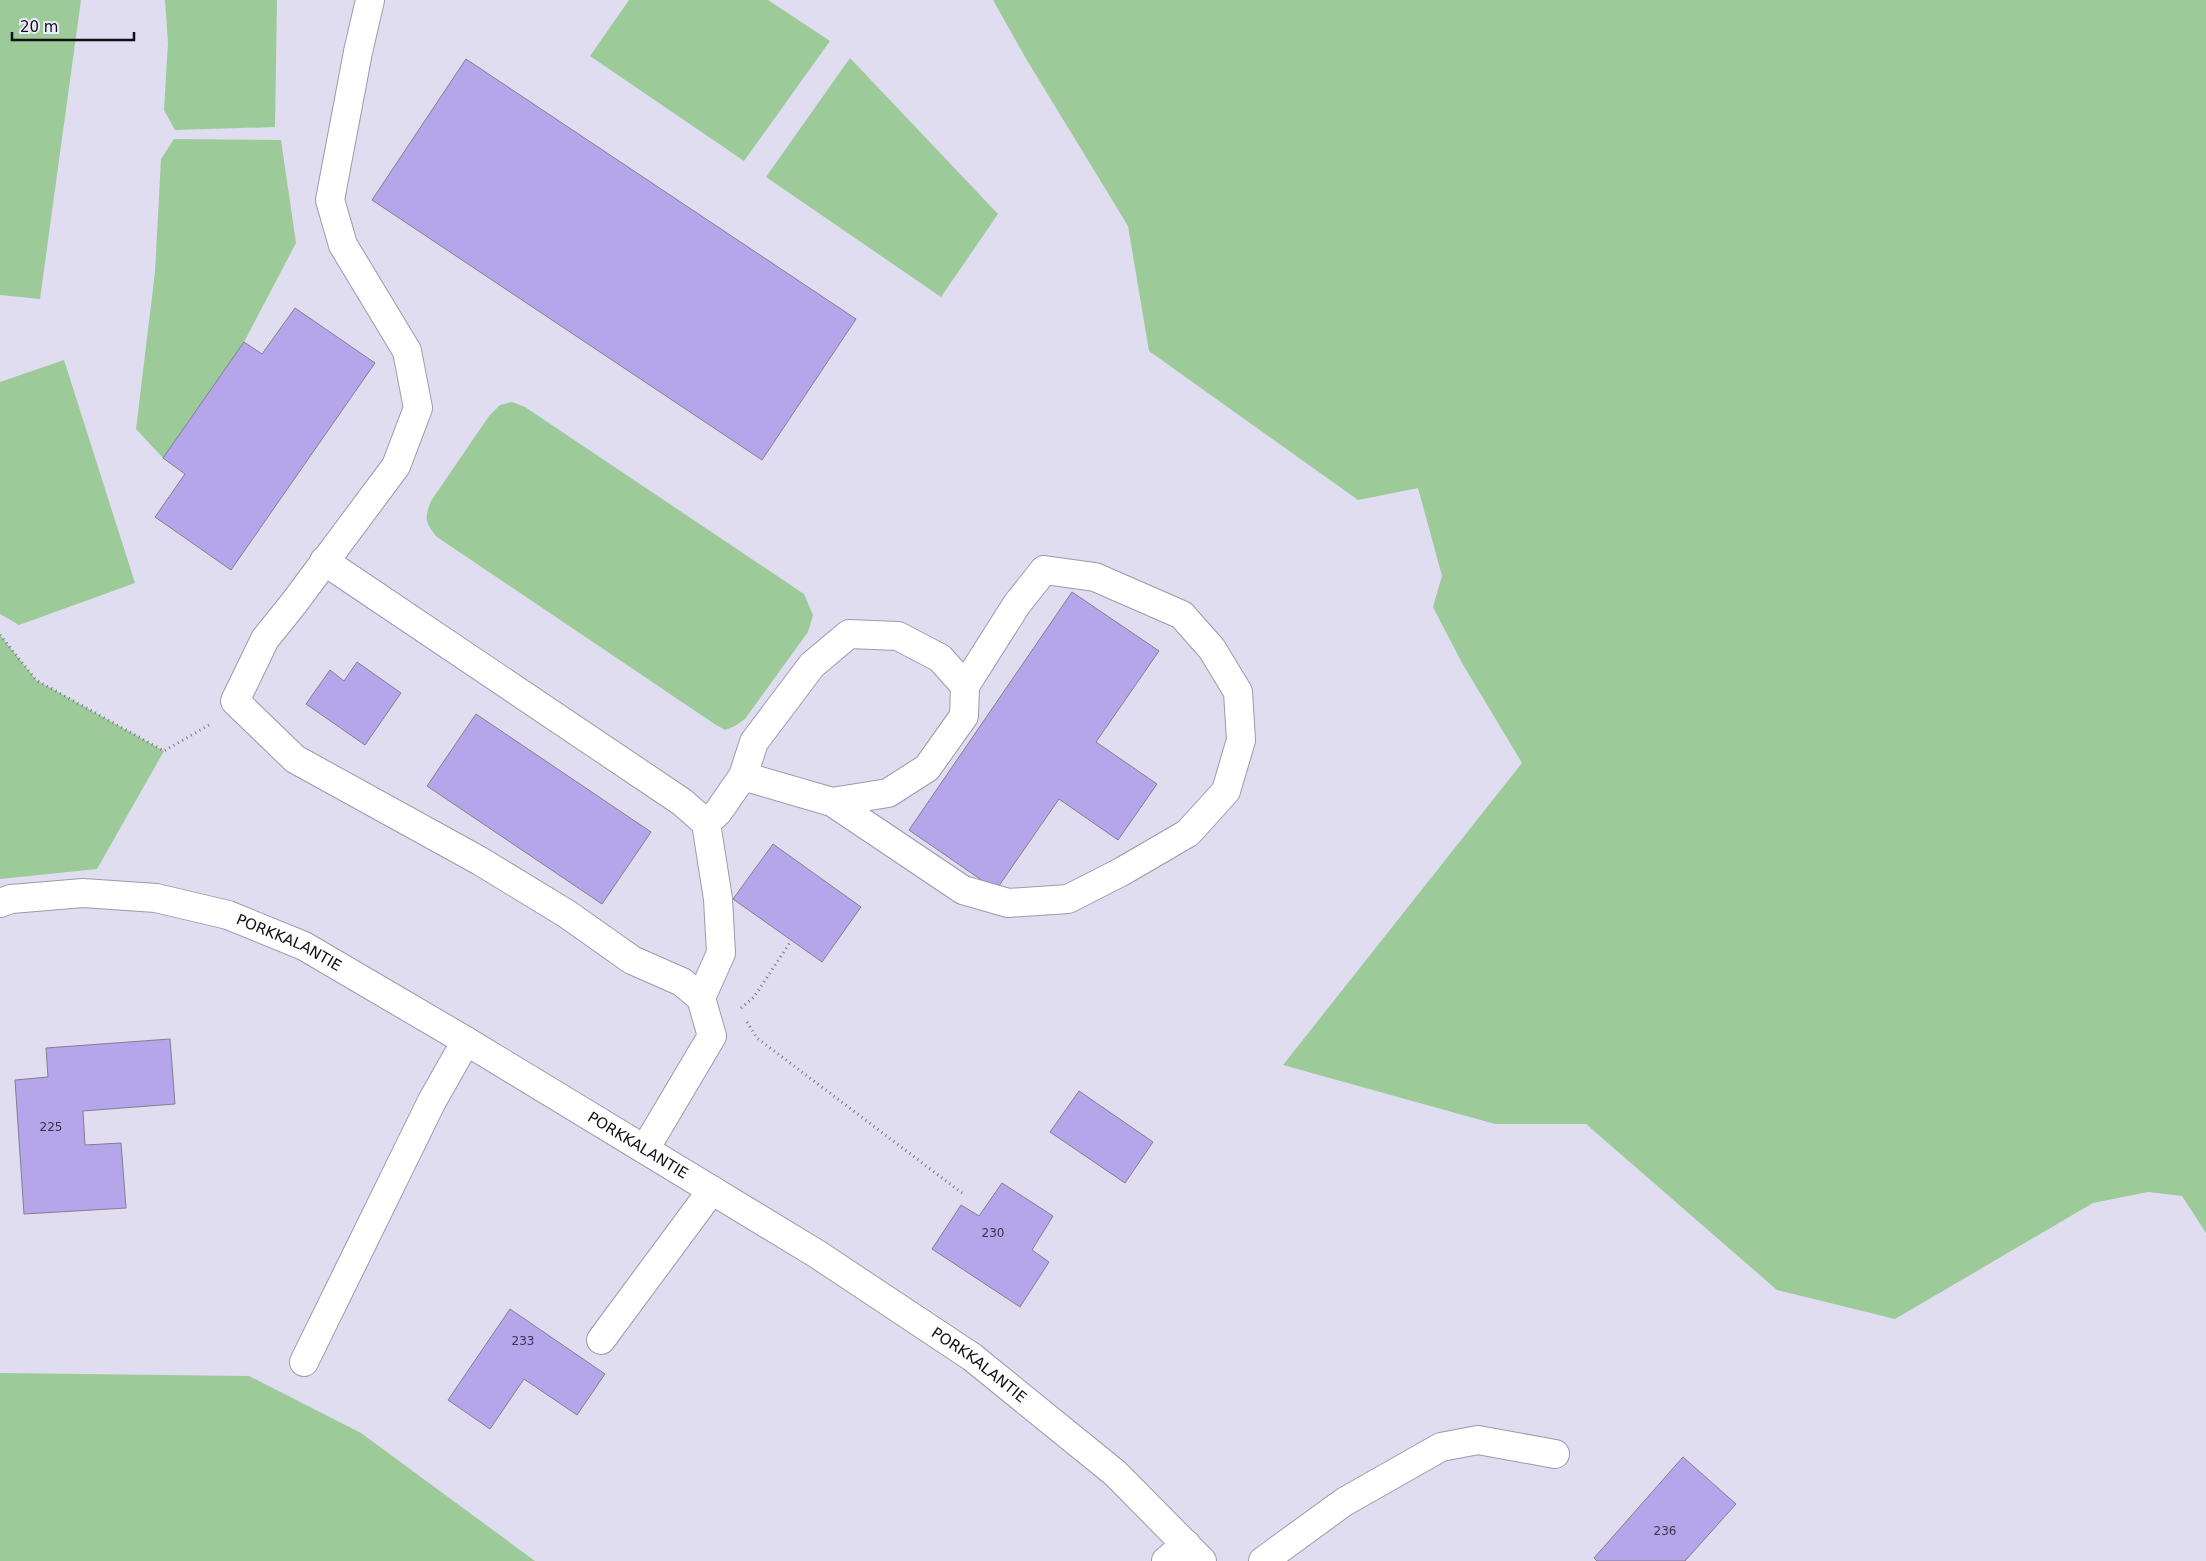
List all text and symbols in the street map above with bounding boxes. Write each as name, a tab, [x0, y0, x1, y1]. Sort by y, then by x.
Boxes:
scale bar	[12, 10, 135, 42]
text: 20 m	[20, 18, 58, 36]
street label: PORKKALANTIE	[234, 910, 345, 975]
street label: PORKKALANTIE	[584, 1108, 691, 1183]
house number: 225	[40, 1120, 62, 1134]
house number: 230	[982, 1226, 1004, 1240]
street label: PORKKALANTIE	[928, 1324, 1030, 1407]
house number: 233	[512, 1334, 534, 1348]
house number: 236	[1654, 1524, 1676, 1538]

